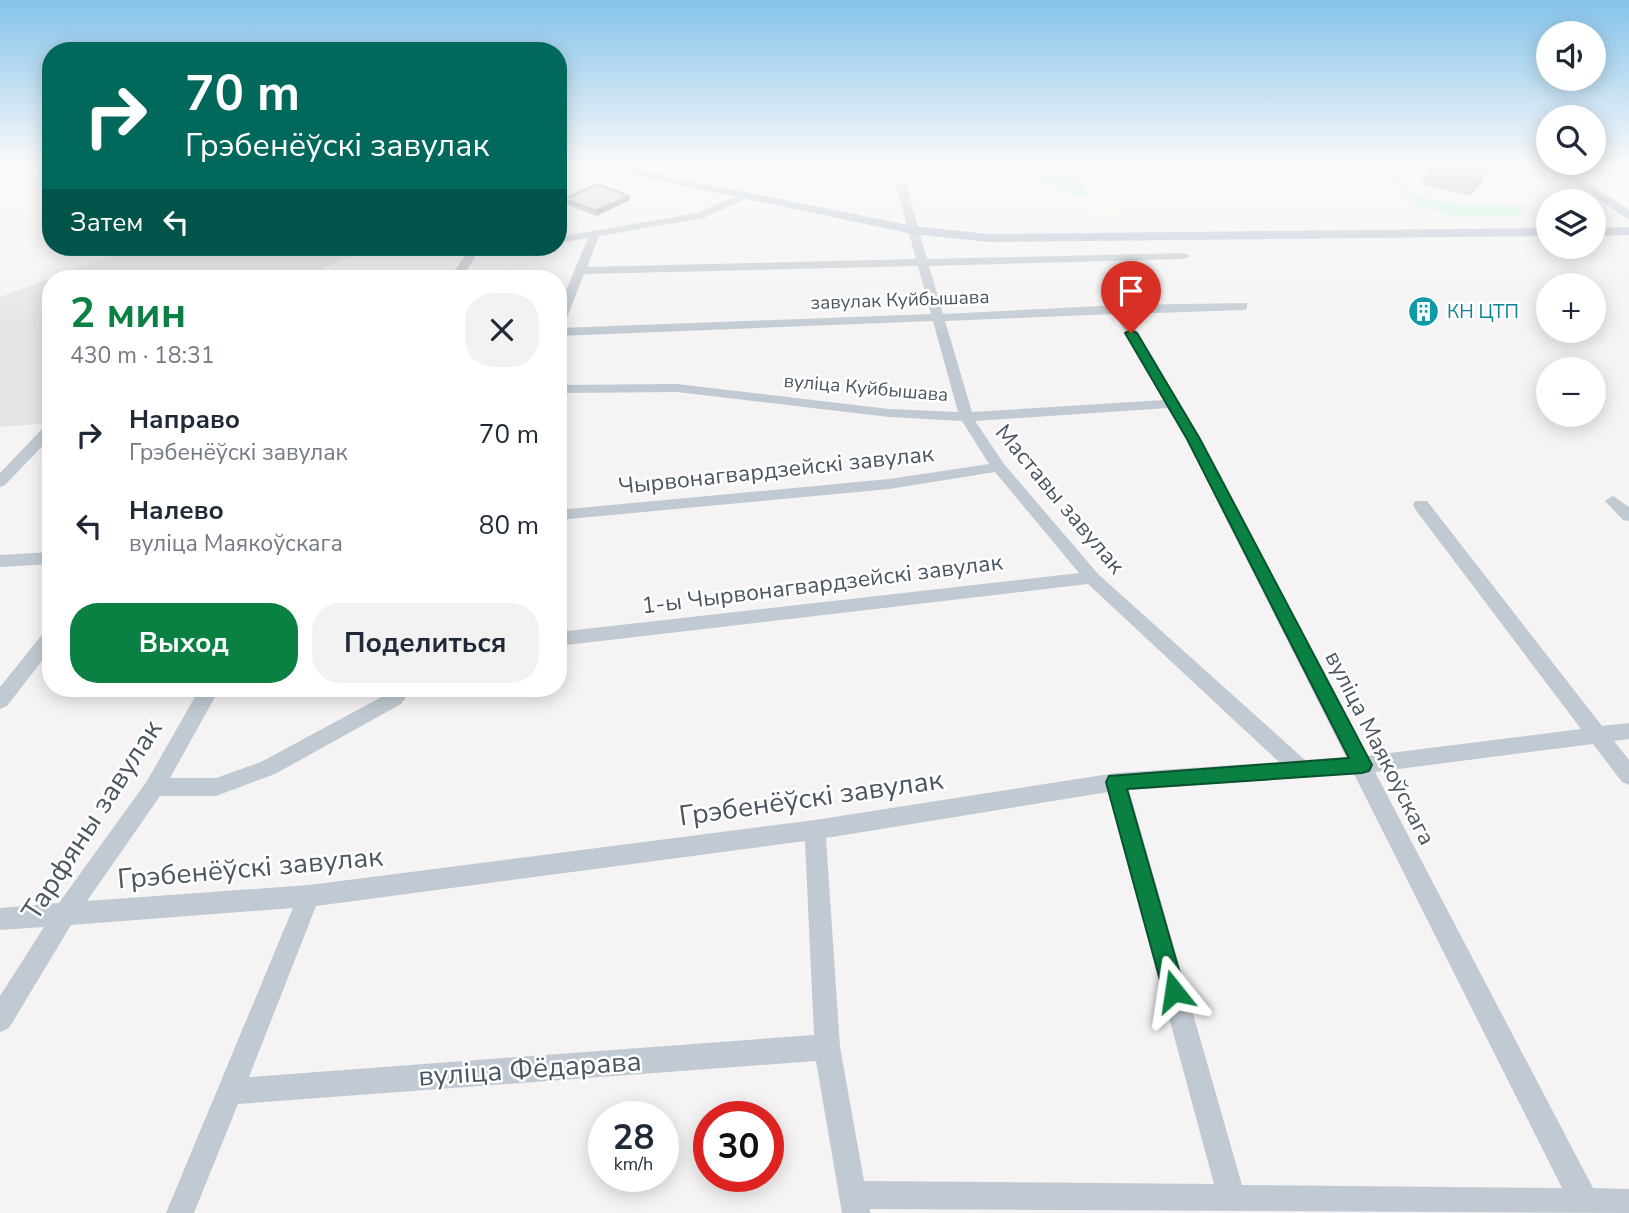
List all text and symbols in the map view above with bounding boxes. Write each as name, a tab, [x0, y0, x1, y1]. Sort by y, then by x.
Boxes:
map controls	[1536, 21, 1606, 427]
button: sound	[1536, 21, 1606, 91]
text: 70 m	[185, 60, 300, 127]
icon: right	[70, 70, 161, 161]
button: search	[1536, 105, 1606, 175]
text: Грэбенёўскі завулак	[185, 124, 489, 167]
button: layers	[1536, 189, 1606, 259]
icon: left	[157, 203, 195, 241]
text: Затем	[70, 205, 143, 240]
pin	[1101, 261, 1161, 333]
icon: arrive	[1112, 272, 1150, 310]
button: +	[1536, 273, 1606, 343]
street label: завулак Куйбышава	[810, 284, 990, 316]
text: 2 мин	[70, 285, 186, 342]
button: close	[465, 293, 539, 367]
building icon: КН ЦТП	[1407, 295, 1441, 329]
place label: КН ЦТП	[1447, 299, 1519, 325]
text: 430 m · 18:31	[70, 340, 215, 371]
button: −	[1536, 357, 1606, 427]
street label: вуліца Куйбышава	[783, 368, 949, 408]
text: Направо	[129, 402, 240, 437]
icon: right	[70, 416, 108, 454]
text: 70 m	[479, 417, 539, 452]
street label: Маставы завулак	[988, 418, 1132, 581]
text: Грэбенёўскі завулак	[129, 437, 348, 468]
street label: Чырвонагвардзейскі завулак	[617, 438, 936, 502]
text: Налево	[129, 493, 224, 528]
icon: left	[70, 507, 108, 545]
text: 80 m	[479, 508, 539, 543]
text: вуліца Маякоўскага	[129, 528, 343, 559]
street label: 1-ы Чырвонагвардзейскі завулак	[640, 546, 1005, 622]
button: Выход	[70, 603, 298, 683]
button: Поделиться	[312, 603, 539, 683]
street label: вуліца Маякоўскага	[1318, 646, 1442, 850]
street label: Тарфяны завулак	[13, 712, 171, 928]
street label: Грэбенёўскі завулак	[677, 761, 946, 835]
street label: Грэбенёўскі завулак	[116, 837, 385, 899]
position arrow	[1137, 954, 1211, 1028]
street label: вуліца Фёдарава	[417, 1042, 643, 1096]
speed limit sign: 30	[693, 1101, 784, 1192]
text: 28	[612, 1114, 655, 1161]
text: km/h	[614, 1152, 653, 1176]

